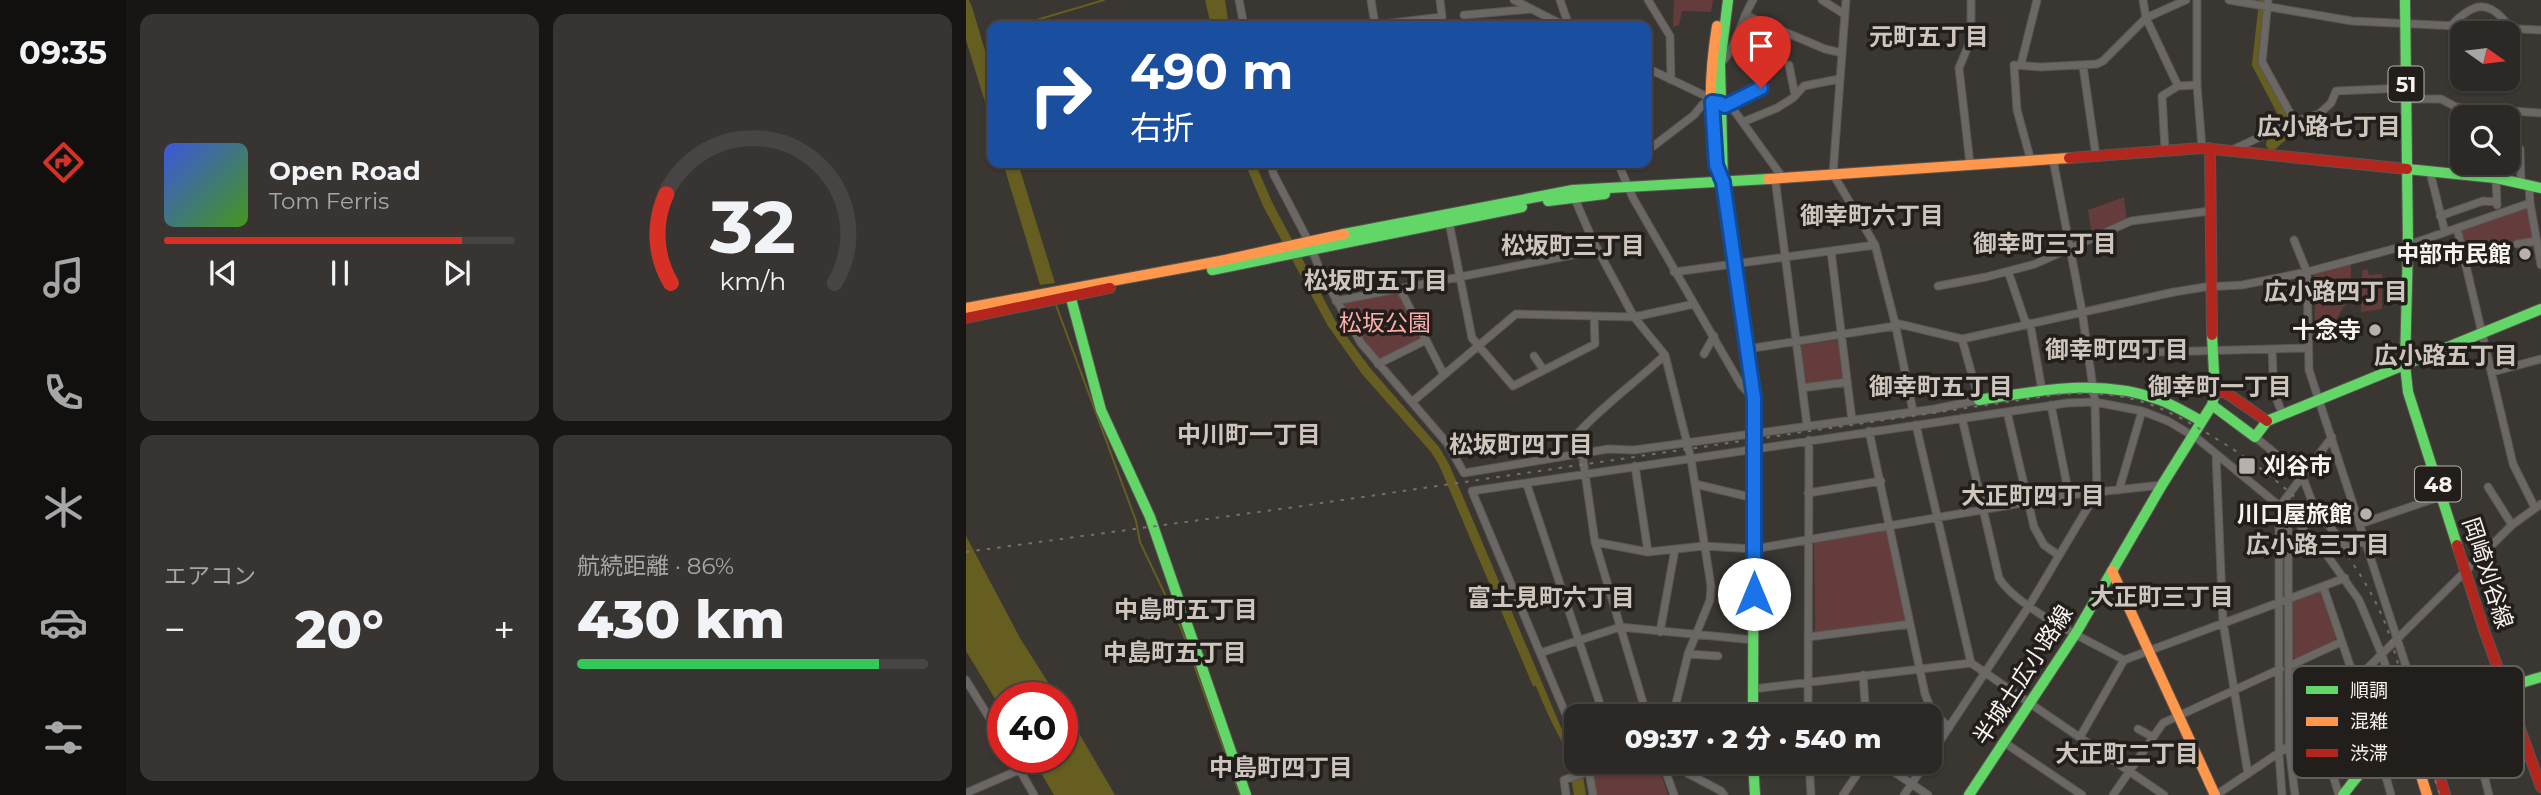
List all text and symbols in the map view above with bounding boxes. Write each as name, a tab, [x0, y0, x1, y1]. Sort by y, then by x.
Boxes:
pin	[1731, 16, 1791, 88]
north arrow	[2450, 21, 2520, 91]
map controls	[2450, 21, 2520, 175]
district label: 元町五丁目	[1869, 22, 1989, 51]
icon: arrive	[1742, 27, 1780, 65]
text: 09:35	[19, 33, 107, 72]
text: 490 m	[1130, 42, 1293, 101]
icon: right	[1015, 49, 1106, 140]
road number: 51	[2388, 66, 2424, 102]
button: search	[2450, 105, 2520, 175]
text: 右折	[1130, 108, 1194, 147]
district label: 広小路七丁目	[2257, 112, 2401, 141]
icon: directions	[39, 138, 88, 187]
text: Open Road	[269, 155, 421, 187]
text: 32	[709, 184, 795, 272]
text: Tom Ferris	[269, 187, 389, 215]
district label: 御幸町六丁目	[1800, 201, 1944, 230]
district label: 御幸町三丁目	[1973, 229, 2117, 258]
district label: 松坂町三丁目	[1501, 231, 1645, 260]
place label: 中部市民館	[2396, 240, 2511, 268]
marker: 中部市民館	[2517, 246, 2533, 262]
icon: music	[39, 253, 88, 302]
icon: previous	[204, 254, 242, 292]
icon: pause	[321, 254, 359, 292]
icon: next	[438, 254, 476, 292]
text: km/h	[719, 266, 786, 296]
district label: 松坂町五丁目	[1304, 266, 1448, 295]
district label: 広小路四丁目	[2264, 277, 2408, 306]
park label: 松坂公園	[1339, 309, 1431, 337]
place label: 十念寺	[2292, 316, 2361, 344]
marker: 十念寺	[2367, 322, 2383, 338]
district label: 御幸町四丁目	[2045, 335, 2189, 364]
district label: 広小路五丁目	[2374, 341, 2518, 370]
icon: phone	[39, 368, 88, 417]
district label: 御幸町五丁目	[1869, 372, 2013, 401]
district label: 御幸町一丁目	[2148, 372, 2292, 401]
district label: 中川町一丁目	[1177, 420, 1321, 449]
district label: 松坂町四丁目	[1449, 430, 1593, 459]
place label: 刈谷市	[2263, 452, 2332, 480]
marker: 刈谷市	[2237, 456, 2257, 476]
road number: 48	[2415, 466, 2461, 502]
district label: 大正町四丁目	[1961, 481, 2105, 510]
icon: climate	[39, 483, 88, 532]
place label: 川口屋旅館	[2237, 500, 2352, 528]
marker: 川口屋旅館	[2358, 506, 2374, 522]
street label: 岡崎刈谷線	[2457, 514, 2519, 632]
district label: 広小路三丁目	[2246, 530, 2390, 559]
text: 航続距離 · 86%	[577, 552, 734, 580]
position arrow	[1717, 557, 1791, 631]
text: エアコン	[164, 562, 256, 590]
district label: 大正町三丁目	[2090, 582, 2234, 611]
district label: 富士見町六丁目	[1467, 583, 1635, 612]
text: 430 km	[577, 588, 785, 651]
district label: 中島町五丁目	[1114, 595, 1258, 624]
icon: car	[39, 598, 88, 647]
text: 20°	[295, 598, 384, 661]
street label: 半城土広小路線	[1967, 600, 2079, 750]
text: −	[164, 606, 186, 653]
text: +	[493, 606, 515, 653]
district label: 中島町五丁目	[1103, 638, 1247, 667]
legend	[2292, 666, 2524, 778]
text: 順調	[2350, 679, 2388, 702]
speed limit sign: 40	[987, 682, 1078, 773]
text: 混雑	[2350, 710, 2388, 733]
icon: filters	[39, 713, 88, 762]
text: 09:37 · 2 分 · 540 m	[1625, 723, 1881, 755]
district label: 大正町二丁目	[2055, 739, 2199, 768]
text: 渋滞	[2350, 742, 2388, 765]
district label: 中島町四丁目	[1209, 753, 1353, 782]

